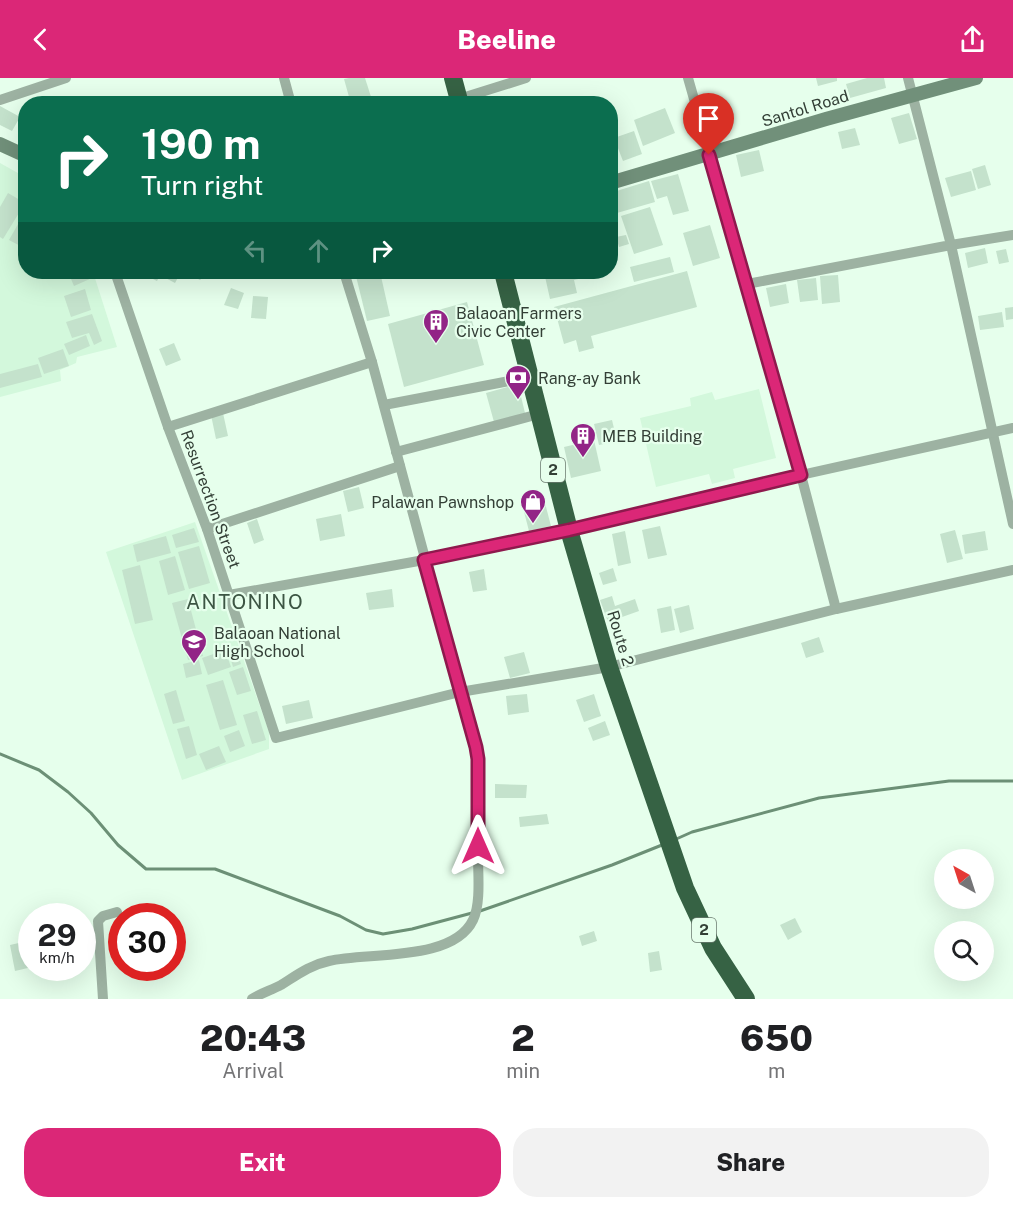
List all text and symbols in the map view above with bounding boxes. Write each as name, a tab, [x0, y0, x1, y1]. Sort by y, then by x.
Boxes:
icon: back	[24, 23, 57, 56]
text: Beeline	[457, 23, 556, 55]
icon: share	[956, 23, 989, 56]
street label: Santol Road	[759, 86, 851, 131]
pin	[683, 93, 734, 155]
icon: arrive	[692, 102, 725, 135]
text: 190 m	[141, 119, 261, 168]
icon: right	[42, 120, 120, 198]
text: Turn right	[141, 169, 264, 201]
icon: left	[239, 234, 272, 267]
icon: ahead	[302, 234, 335, 267]
icon: right	[365, 234, 398, 267]
place label: Balaoan Farmers Civic Center	[456, 304, 582, 341]
building icon: Balaoan Farmers Civic Center	[421, 307, 451, 345]
bank icon: Rang-ay Bank	[503, 363, 533, 401]
place label: Rang-ay Bank	[538, 369, 641, 388]
building icon: MEB Building	[568, 421, 598, 459]
street label: Resurrection Street	[177, 427, 244, 571]
place label: MEB Building	[602, 427, 702, 446]
road number: 2	[541, 458, 565, 482]
shop icon: Palawan Pawnshop	[518, 487, 548, 525]
place label: Palawan Pawnshop	[371, 493, 514, 512]
district label: ANTONINO	[186, 590, 304, 614]
street label: Route 2	[603, 608, 638, 668]
place label: Balaoan National High School	[214, 624, 341, 661]
school or university icon: Balaoan National High School	[179, 627, 209, 665]
position arrow	[446, 814, 510, 878]
north arrow	[934, 849, 994, 909]
map controls	[934, 849, 994, 981]
speed limit sign: 30	[108, 903, 186, 981]
text: 29	[38, 917, 76, 953]
road number: 2	[692, 918, 716, 942]
button: search	[934, 921, 994, 981]
text: km/h	[39, 949, 75, 966]
text: 20:43	[200, 1017, 306, 1059]
text: 2	[511, 1017, 535, 1059]
text: 650	[740, 1017, 813, 1059]
text: Arrival	[222, 1059, 284, 1083]
text: min	[506, 1059, 540, 1083]
text: m	[768, 1059, 785, 1083]
button: Exit	[24, 1128, 501, 1197]
button: Share	[513, 1128, 989, 1197]

